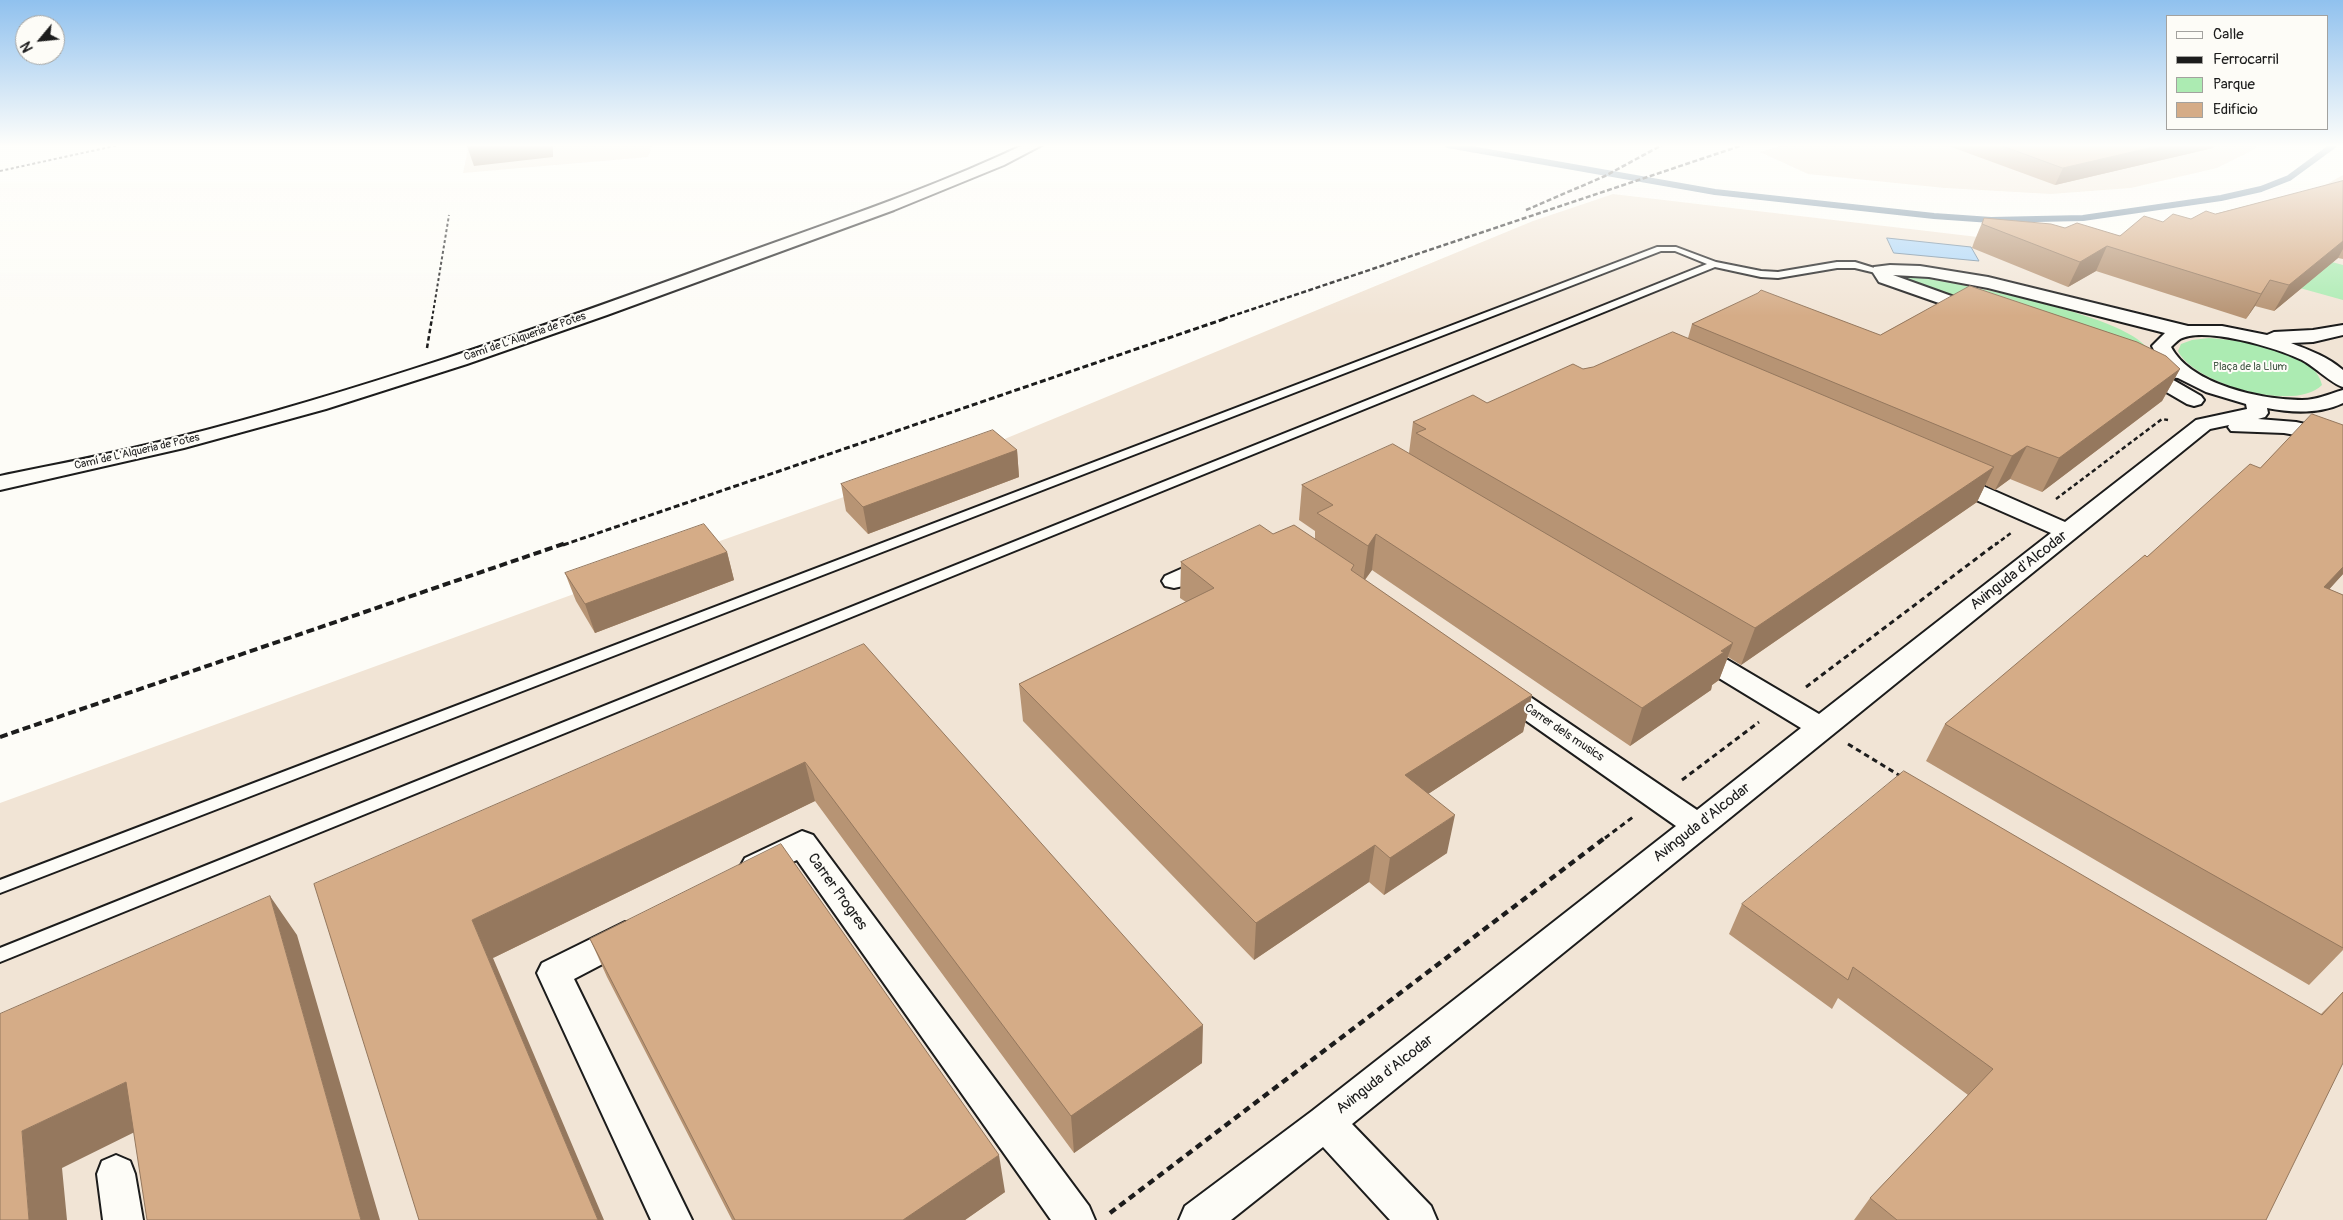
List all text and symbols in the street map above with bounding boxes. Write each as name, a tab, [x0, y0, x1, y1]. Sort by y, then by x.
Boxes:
north arrow	[15, 15, 65, 65]
legend	[2166, 15, 2328, 130]
text: Calle	[2213, 25, 2244, 44]
text: N	[17, 39, 37, 55]
text: Ferrocarril	[2213, 50, 2279, 69]
text: Parque	[2213, 75, 2255, 94]
text: Edificio	[2213, 100, 2258, 119]
street label: Camí de L'Alqueria de Potes	[462, 310, 588, 364]
park label: Plaça de la Llum	[2213, 360, 2287, 374]
street label: Camí de L'Alqueria de Potes	[73, 431, 201, 473]
street label: Avinguda d'Alcodar	[1967, 528, 2071, 614]
street label: Carrer dels musics	[1522, 701, 1606, 765]
street label: Avinguda d'Alcodar	[1650, 780, 1754, 866]
street label: Carrer Progres	[803, 850, 871, 934]
street label: Avinguda d'Alcodar	[1333, 1032, 1437, 1118]

